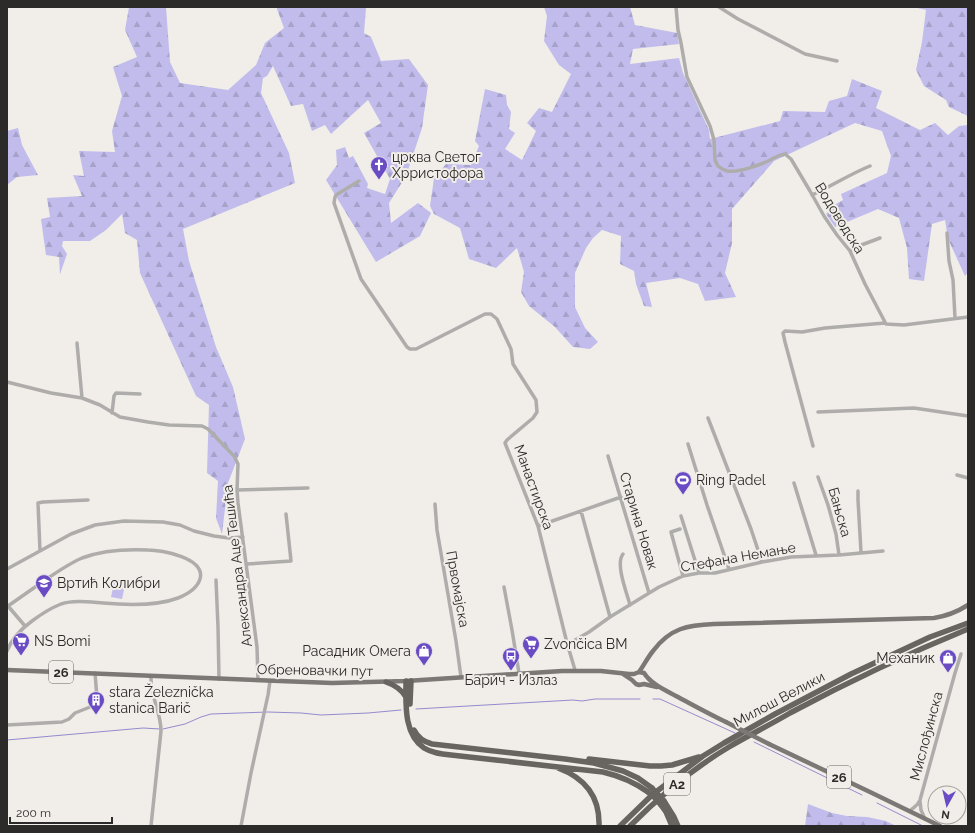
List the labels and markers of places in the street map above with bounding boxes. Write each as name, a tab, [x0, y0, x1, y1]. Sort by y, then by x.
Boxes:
place label: црква Светог Хрристофора	[392, 149, 484, 181]
church icon: црква Светог Хрристофора	[369, 155, 389, 180]
sports icon: Ring Padel	[673, 470, 693, 495]
place label: Ring Padel	[696, 472, 766, 488]
school or university icon: Вртић Колибри	[34, 573, 54, 598]
place label: Вртић Колибри	[57, 575, 160, 591]
supermarket icon: NS Bomi	[11, 631, 31, 656]
place label: NS Bomi	[34, 633, 90, 649]
supermarket icon: Zvončica BM	[521, 634, 541, 659]
place label: Zvončica BM	[544, 636, 627, 652]
shop icon: Расадник Омега	[414, 641, 434, 666]
place label: Расадник Омега	[302, 643, 411, 659]
bus stop icon: Барич - Излаз	[501, 646, 521, 671]
shop icon: Механик	[938, 648, 958, 673]
place label: Механик	[876, 650, 935, 666]
place label: Барич - Излаз	[464, 672, 558, 688]
place label: stara Železnička stanica Barič	[109, 683, 214, 716]
building icon: stara Železnička stanica Barič	[86, 690, 106, 715]

